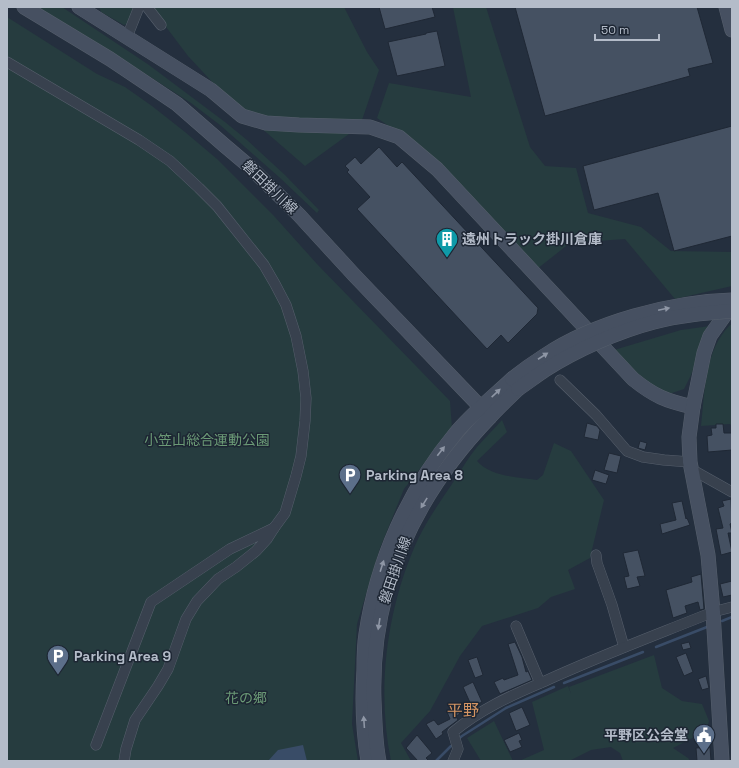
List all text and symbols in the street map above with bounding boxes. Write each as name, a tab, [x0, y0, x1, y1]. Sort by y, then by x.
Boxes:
scale bar	[595, 16, 659, 42]
text: 50 m	[601, 22, 629, 38]
street label: 磐田掛川線	[239, 156, 301, 218]
building icon: 遠州トラック掛川倉庫	[434, 226, 460, 259]
place label: 遠州トラック掛川倉庫	[462, 230, 602, 248]
one-way arrow	[658, 306, 670, 312]
one-way arrow	[538, 353, 549, 360]
one-way arrow	[491, 389, 502, 398]
park label: 小笠山総合運動公園	[144, 431, 270, 449]
one-way arrow	[437, 446, 446, 457]
parking icon: Parking Area 8	[337, 462, 363, 495]
place label: Parking Area 8	[366, 466, 463, 484]
one-way arrow	[420, 497, 427, 509]
street label: 磐田掛川線	[375, 534, 415, 606]
one-way arrow	[379, 560, 385, 572]
one-way arrow	[376, 618, 382, 630]
parking icon: Parking Area 9	[45, 643, 71, 676]
place label: Parking Area 9	[74, 647, 171, 665]
park label: 花の郷	[225, 689, 267, 707]
district label: 平野	[447, 700, 479, 721]
one-way arrow	[360, 716, 367, 728]
public building icon: 平野区公会堂	[691, 722, 717, 755]
place label: 平野区公会堂	[604, 726, 688, 744]

